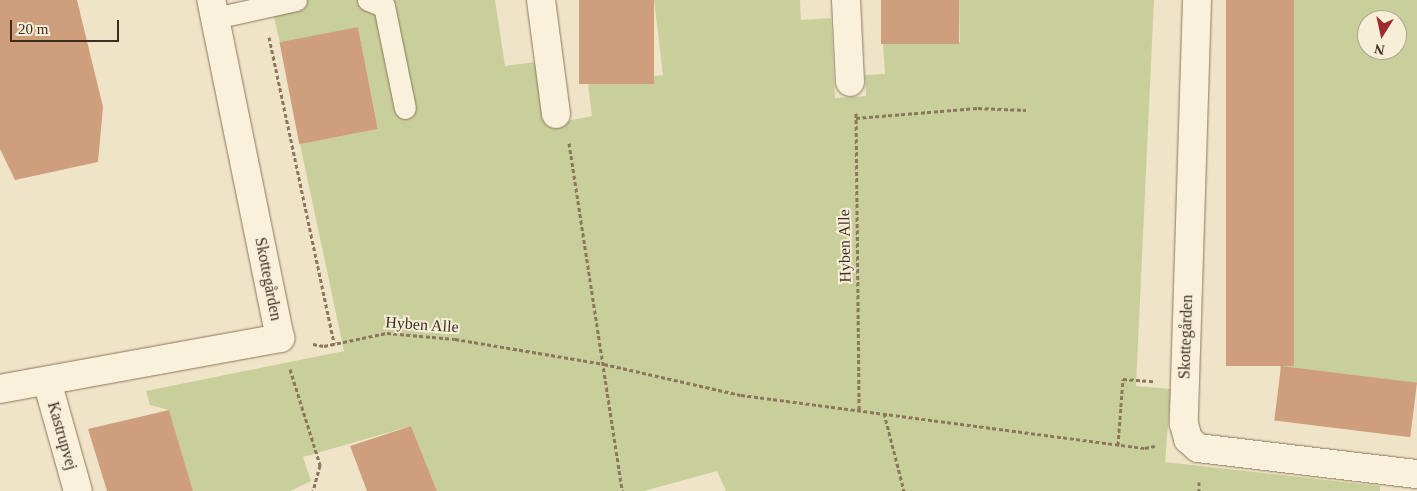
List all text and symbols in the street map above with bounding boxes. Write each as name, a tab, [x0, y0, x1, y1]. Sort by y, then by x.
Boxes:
scale bar	[12, 10, 121, 42]
north arrow	[1357, 10, 1407, 60]
text: 20 m	[18, 21, 48, 37]
text: N	[1373, 41, 1386, 58]
street label: Hyben Alle	[835, 209, 855, 283]
street label: Skottegården	[251, 236, 285, 322]
street label: Skottegården	[1175, 294, 1197, 380]
street label: Hyben Alle	[384, 313, 460, 337]
street label: Kastrupvej	[43, 400, 81, 472]

